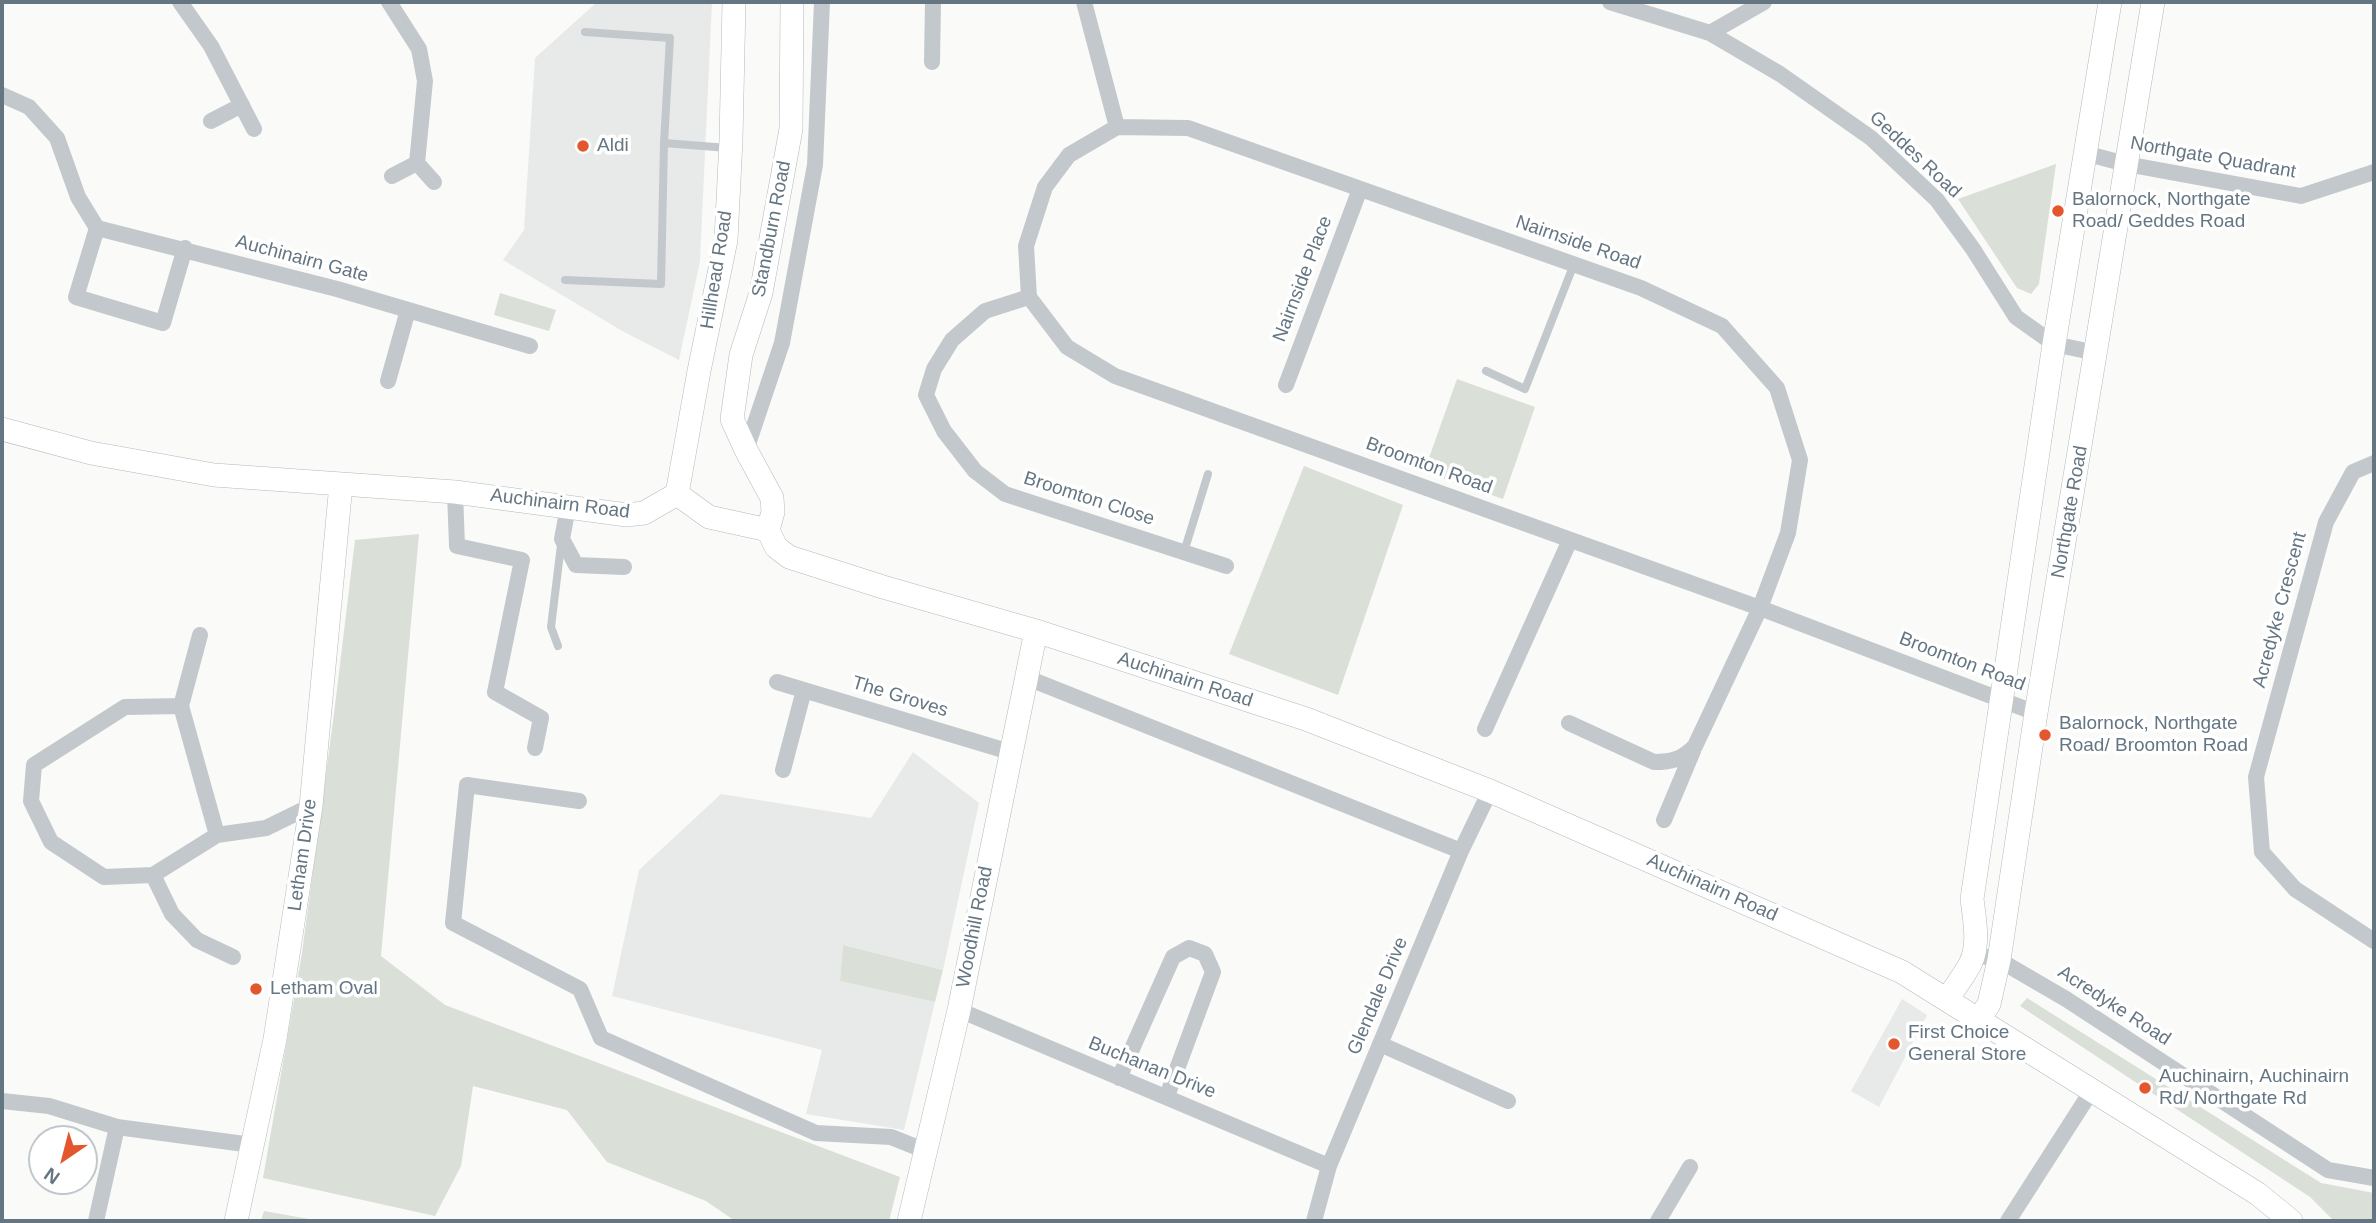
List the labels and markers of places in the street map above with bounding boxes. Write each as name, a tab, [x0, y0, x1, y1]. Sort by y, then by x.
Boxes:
place label: Aldi	[597, 135, 629, 157]
marker: Aldi	[575, 138, 591, 154]
place label: Balornock, Northgate Road/ Geddes Road	[2072, 189, 2250, 233]
marker: Balornock, Northgate Road/ Geddes Road	[2050, 203, 2066, 219]
place label: Balornock, Northgate Road/ Broomton Road	[2059, 713, 2248, 757]
marker: Balornock, Northgate Road/ Broomton Road	[2037, 727, 2053, 743]
place label: Letham Oval	[270, 978, 378, 1000]
marker: Letham Oval	[248, 981, 264, 997]
place label: First Choice General Store	[1908, 1022, 2026, 1066]
marker: First Choice General Store	[1886, 1036, 1902, 1052]
place label: Auchinairn, Auchinairn Rd/ Northgate Rd	[2159, 1066, 2349, 1110]
marker: Auchinairn, Auchinairn Rd/ Northgate Rd	[2137, 1080, 2153, 1096]

